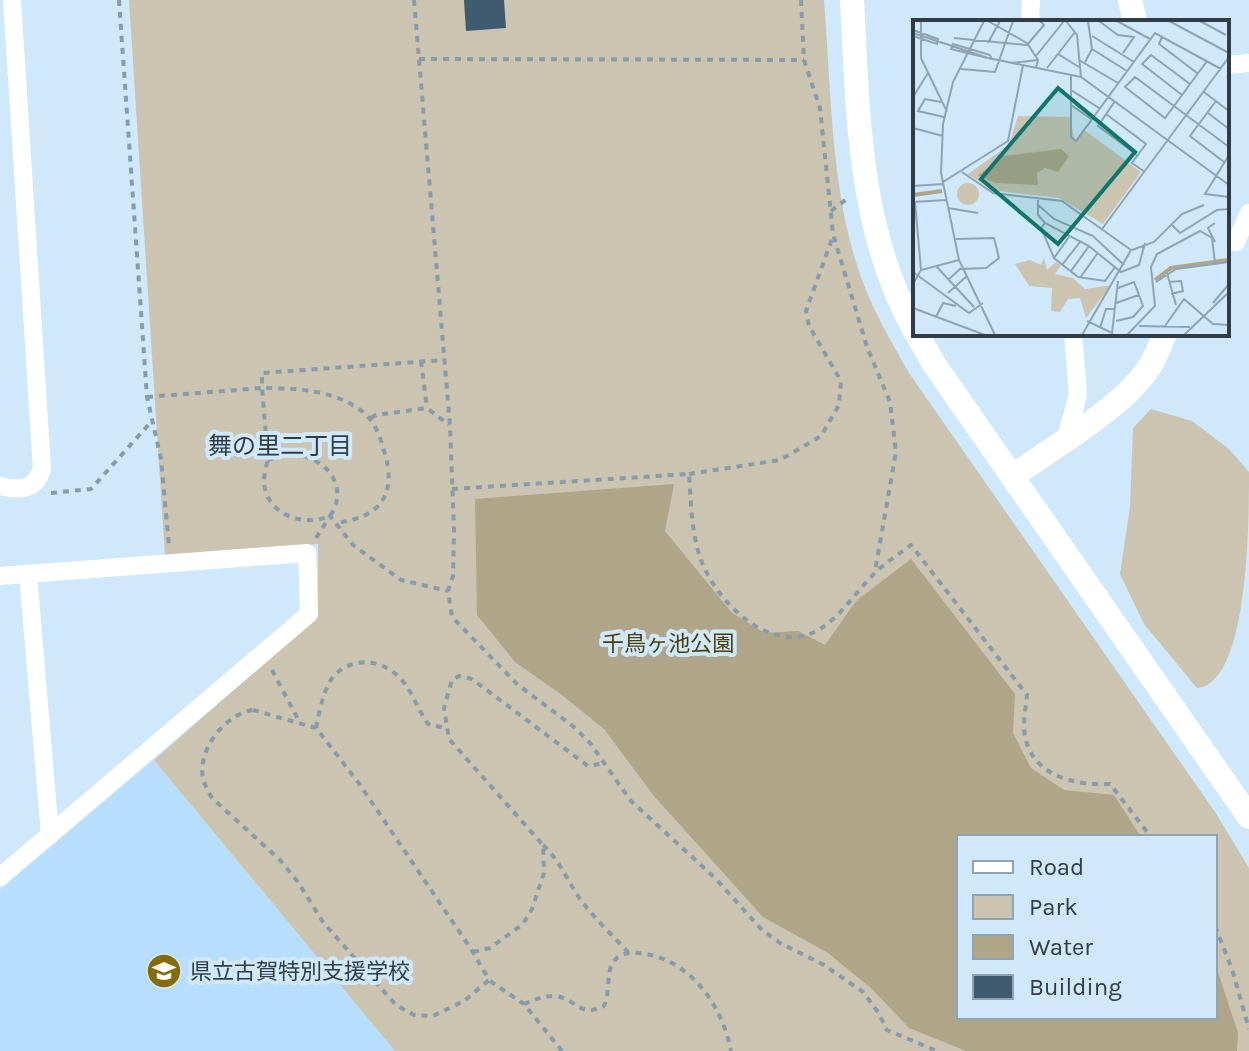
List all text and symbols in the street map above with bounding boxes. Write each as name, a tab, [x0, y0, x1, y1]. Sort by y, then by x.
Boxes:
inset map	[913, 20, 1229, 336]
district label: 舞の里二丁目	[208, 432, 352, 460]
park label: 千鳥ヶ池公園	[602, 631, 734, 657]
legend	[957, 835, 1217, 1019]
text: Road	[1029, 853, 1084, 881]
text: Park	[1029, 893, 1078, 921]
text: Water	[1029, 933, 1093, 961]
school or university icon: 県立古賀特別支援学校	[145, 952, 183, 990]
place label: 県立古賀特別支援学校	[190, 959, 410, 985]
text: Building	[1029, 973, 1122, 1001]

